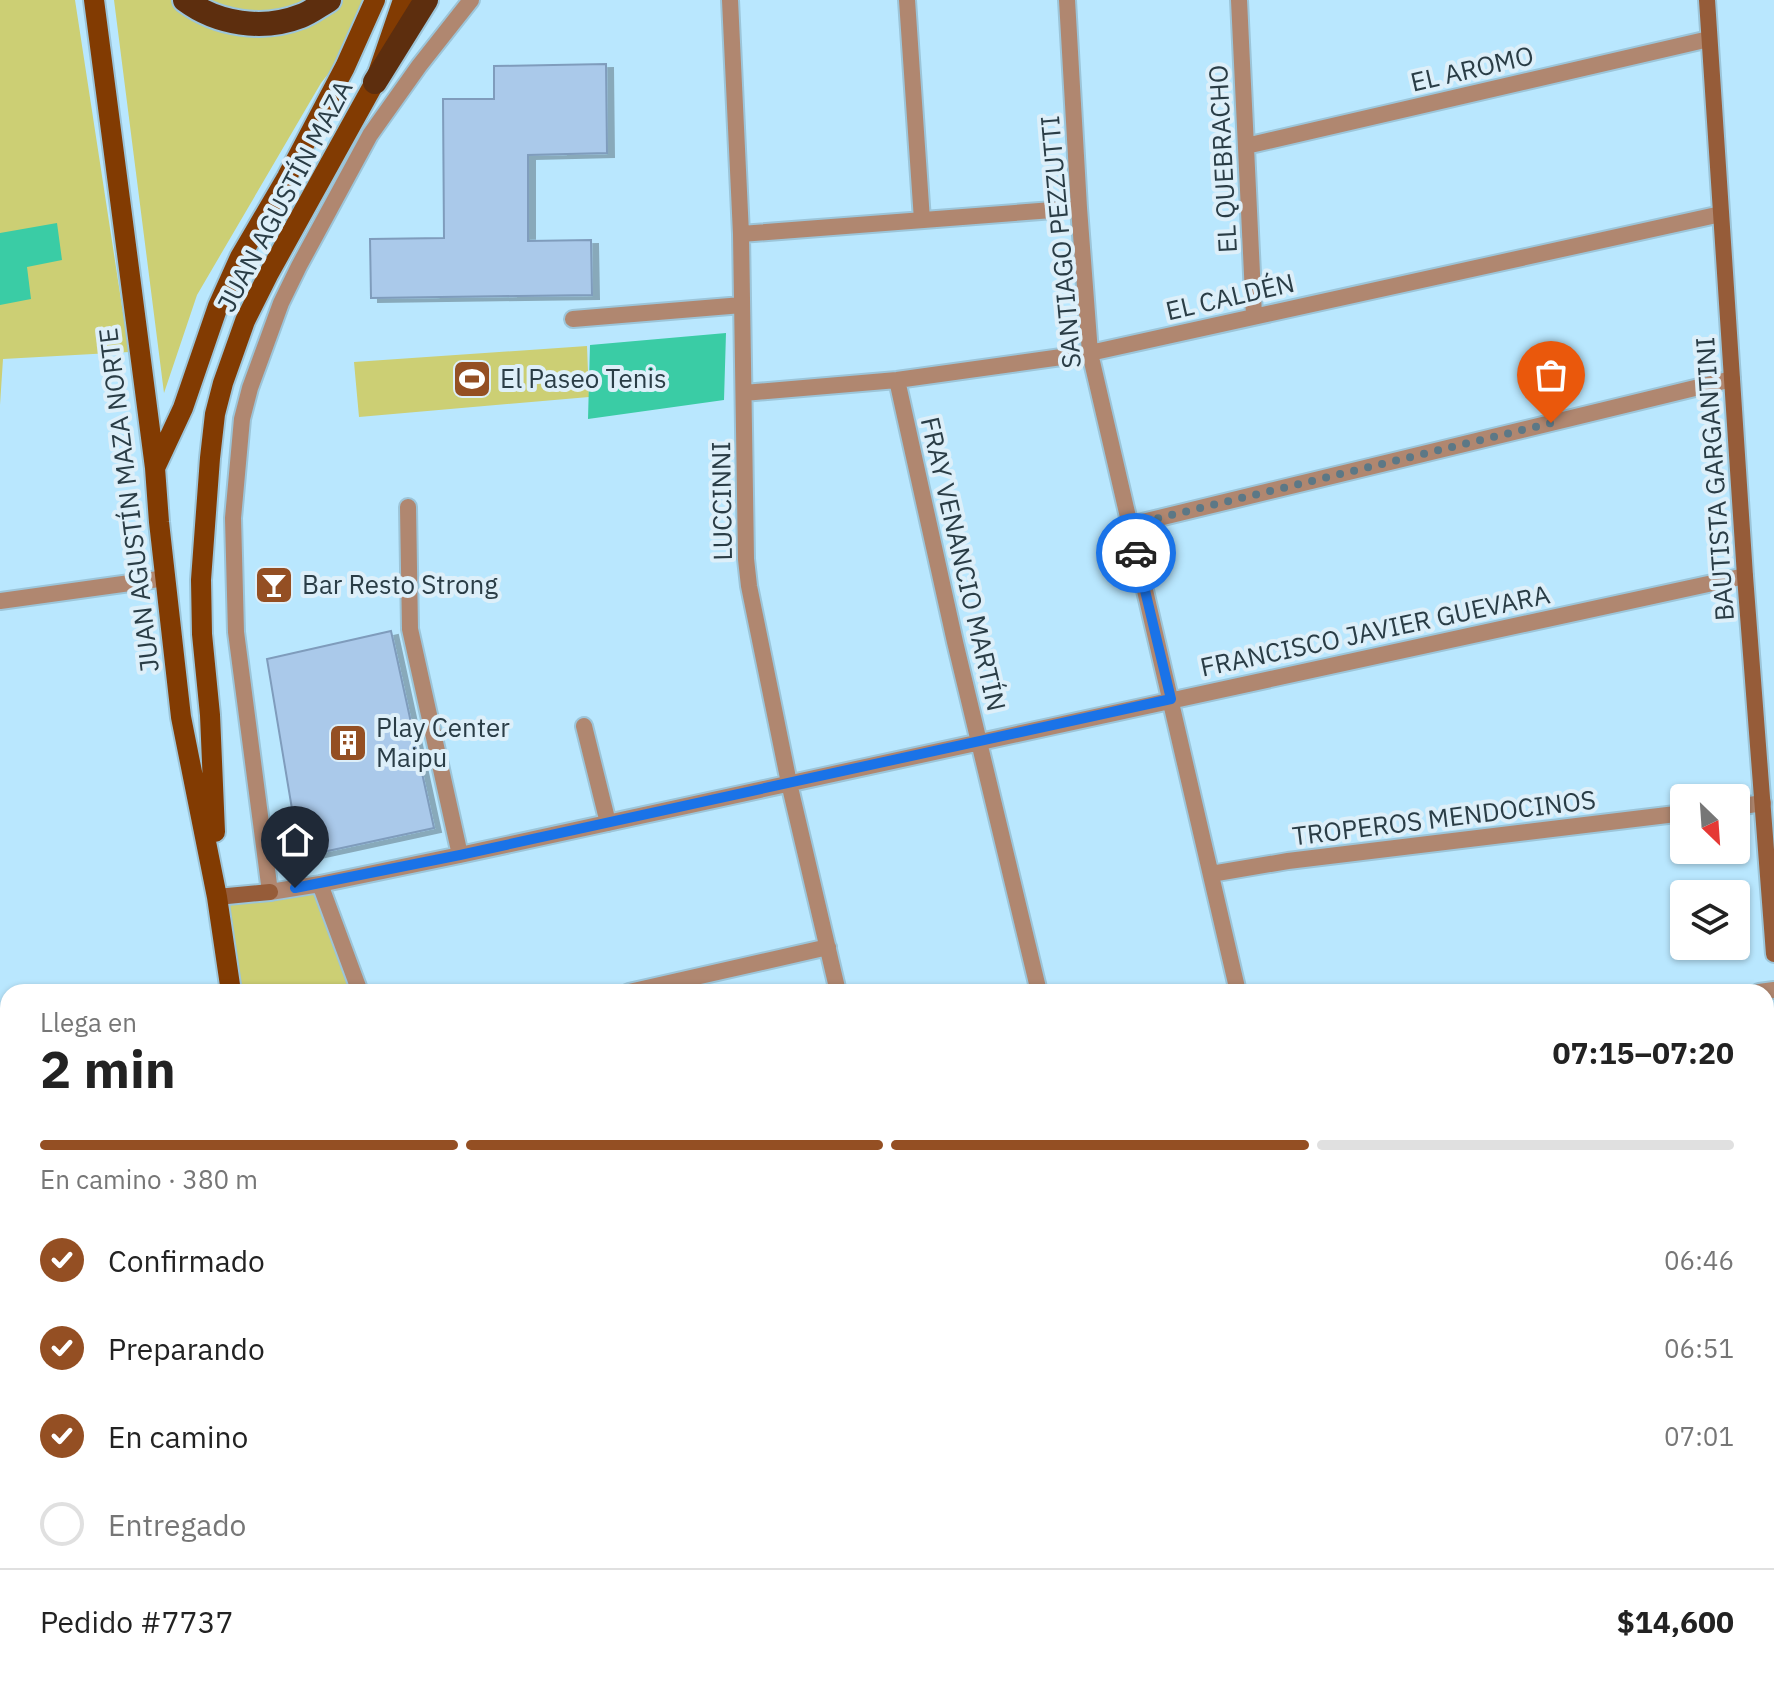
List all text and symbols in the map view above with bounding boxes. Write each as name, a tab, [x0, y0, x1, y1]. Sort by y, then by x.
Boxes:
street label: EL AROMO	[1407, 37, 1537, 99]
street label: EL QUEBRACHO	[1200, 64, 1244, 254]
street label: JUAN AGUSTÍN MAZA	[209, 74, 360, 317]
street label: SANTIAGO PEZZUTTI	[1032, 114, 1088, 370]
street label: EL CALDÉN	[1162, 265, 1297, 327]
street label: JUAN AGUSTÍN MAZA NORTE	[90, 326, 166, 674]
street label: BAUTISTA GARGANTINI	[1687, 336, 1741, 622]
pin	[1517, 341, 1585, 423]
icon: bag	[1529, 353, 1573, 397]
sports icon: El Paseo Tenis	[451, 358, 493, 400]
place label: El Paseo Tenis	[500, 361, 667, 395]
street label: FRAY VENANCIO MARTÍN	[914, 413, 1014, 714]
street label: LUCCINNI	[703, 441, 739, 561]
courier	[1096, 513, 1176, 593]
icon: car	[1114, 531, 1158, 575]
bar icon: Bar Resto Strong	[253, 564, 295, 606]
place label: Bar Resto Strong	[302, 567, 498, 601]
street label: FRANCISCO JAVIER GUEVARA	[1197, 576, 1553, 684]
place label: Play Center Maipu	[376, 710, 510, 774]
building icon: Play Center Maipu	[327, 722, 369, 764]
street label: TROPEROS MENDOCINOS	[1290, 782, 1598, 853]
north arrow	[1670, 784, 1750, 864]
map controls	[1670, 784, 1750, 960]
pin	[261, 806, 329, 888]
icon: home	[273, 818, 317, 862]
button: layers	[1670, 880, 1750, 960]
text: Llega en	[40, 1005, 137, 1039]
text: 07:15–07:20	[1553, 1033, 1734, 1072]
text: 2 min	[40, 1035, 176, 1102]
text: En camino · 380 m	[40, 1162, 258, 1196]
icon: check	[40, 1238, 84, 1282]
text: Confirmado	[108, 1241, 265, 1280]
text: 06:46	[1664, 1243, 1734, 1277]
icon: check	[40, 1326, 84, 1370]
text: Preparando	[108, 1329, 265, 1368]
text: 06:51	[1664, 1331, 1734, 1365]
icon: check	[40, 1414, 84, 1458]
text: En camino	[108, 1417, 248, 1456]
text: 07:01	[1664, 1419, 1734, 1453]
text: Entregado	[108, 1505, 246, 1544]
text: Pedido #7737	[40, 1602, 234, 1641]
text: $14,600	[1617, 1602, 1734, 1641]

